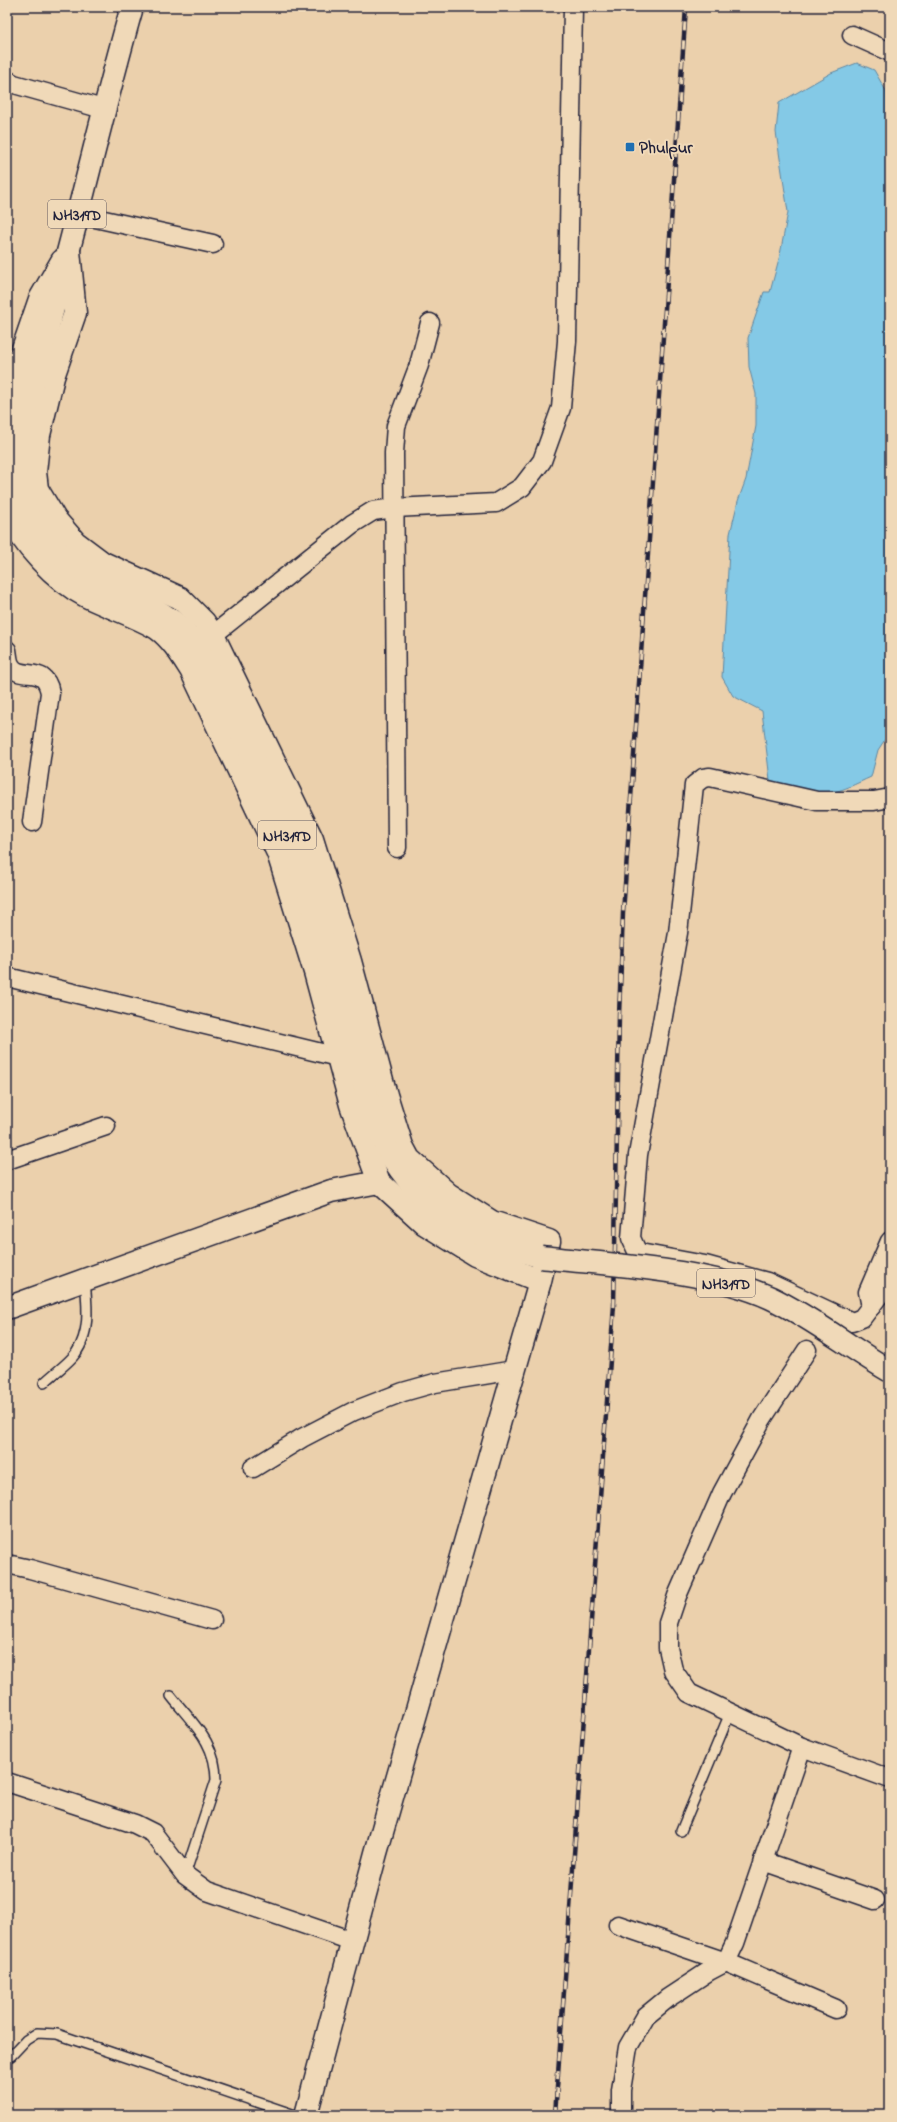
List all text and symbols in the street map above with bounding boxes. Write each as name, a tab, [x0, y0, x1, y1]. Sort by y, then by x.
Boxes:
place label: Phulpur	[639, 136, 693, 161]
marker: Phulpur	[624, 141, 636, 153]
road number: NH319D	[48, 200, 106, 228]
road number: NH319D	[258, 821, 316, 849]
road number: NH319D	[697, 1269, 755, 1297]

